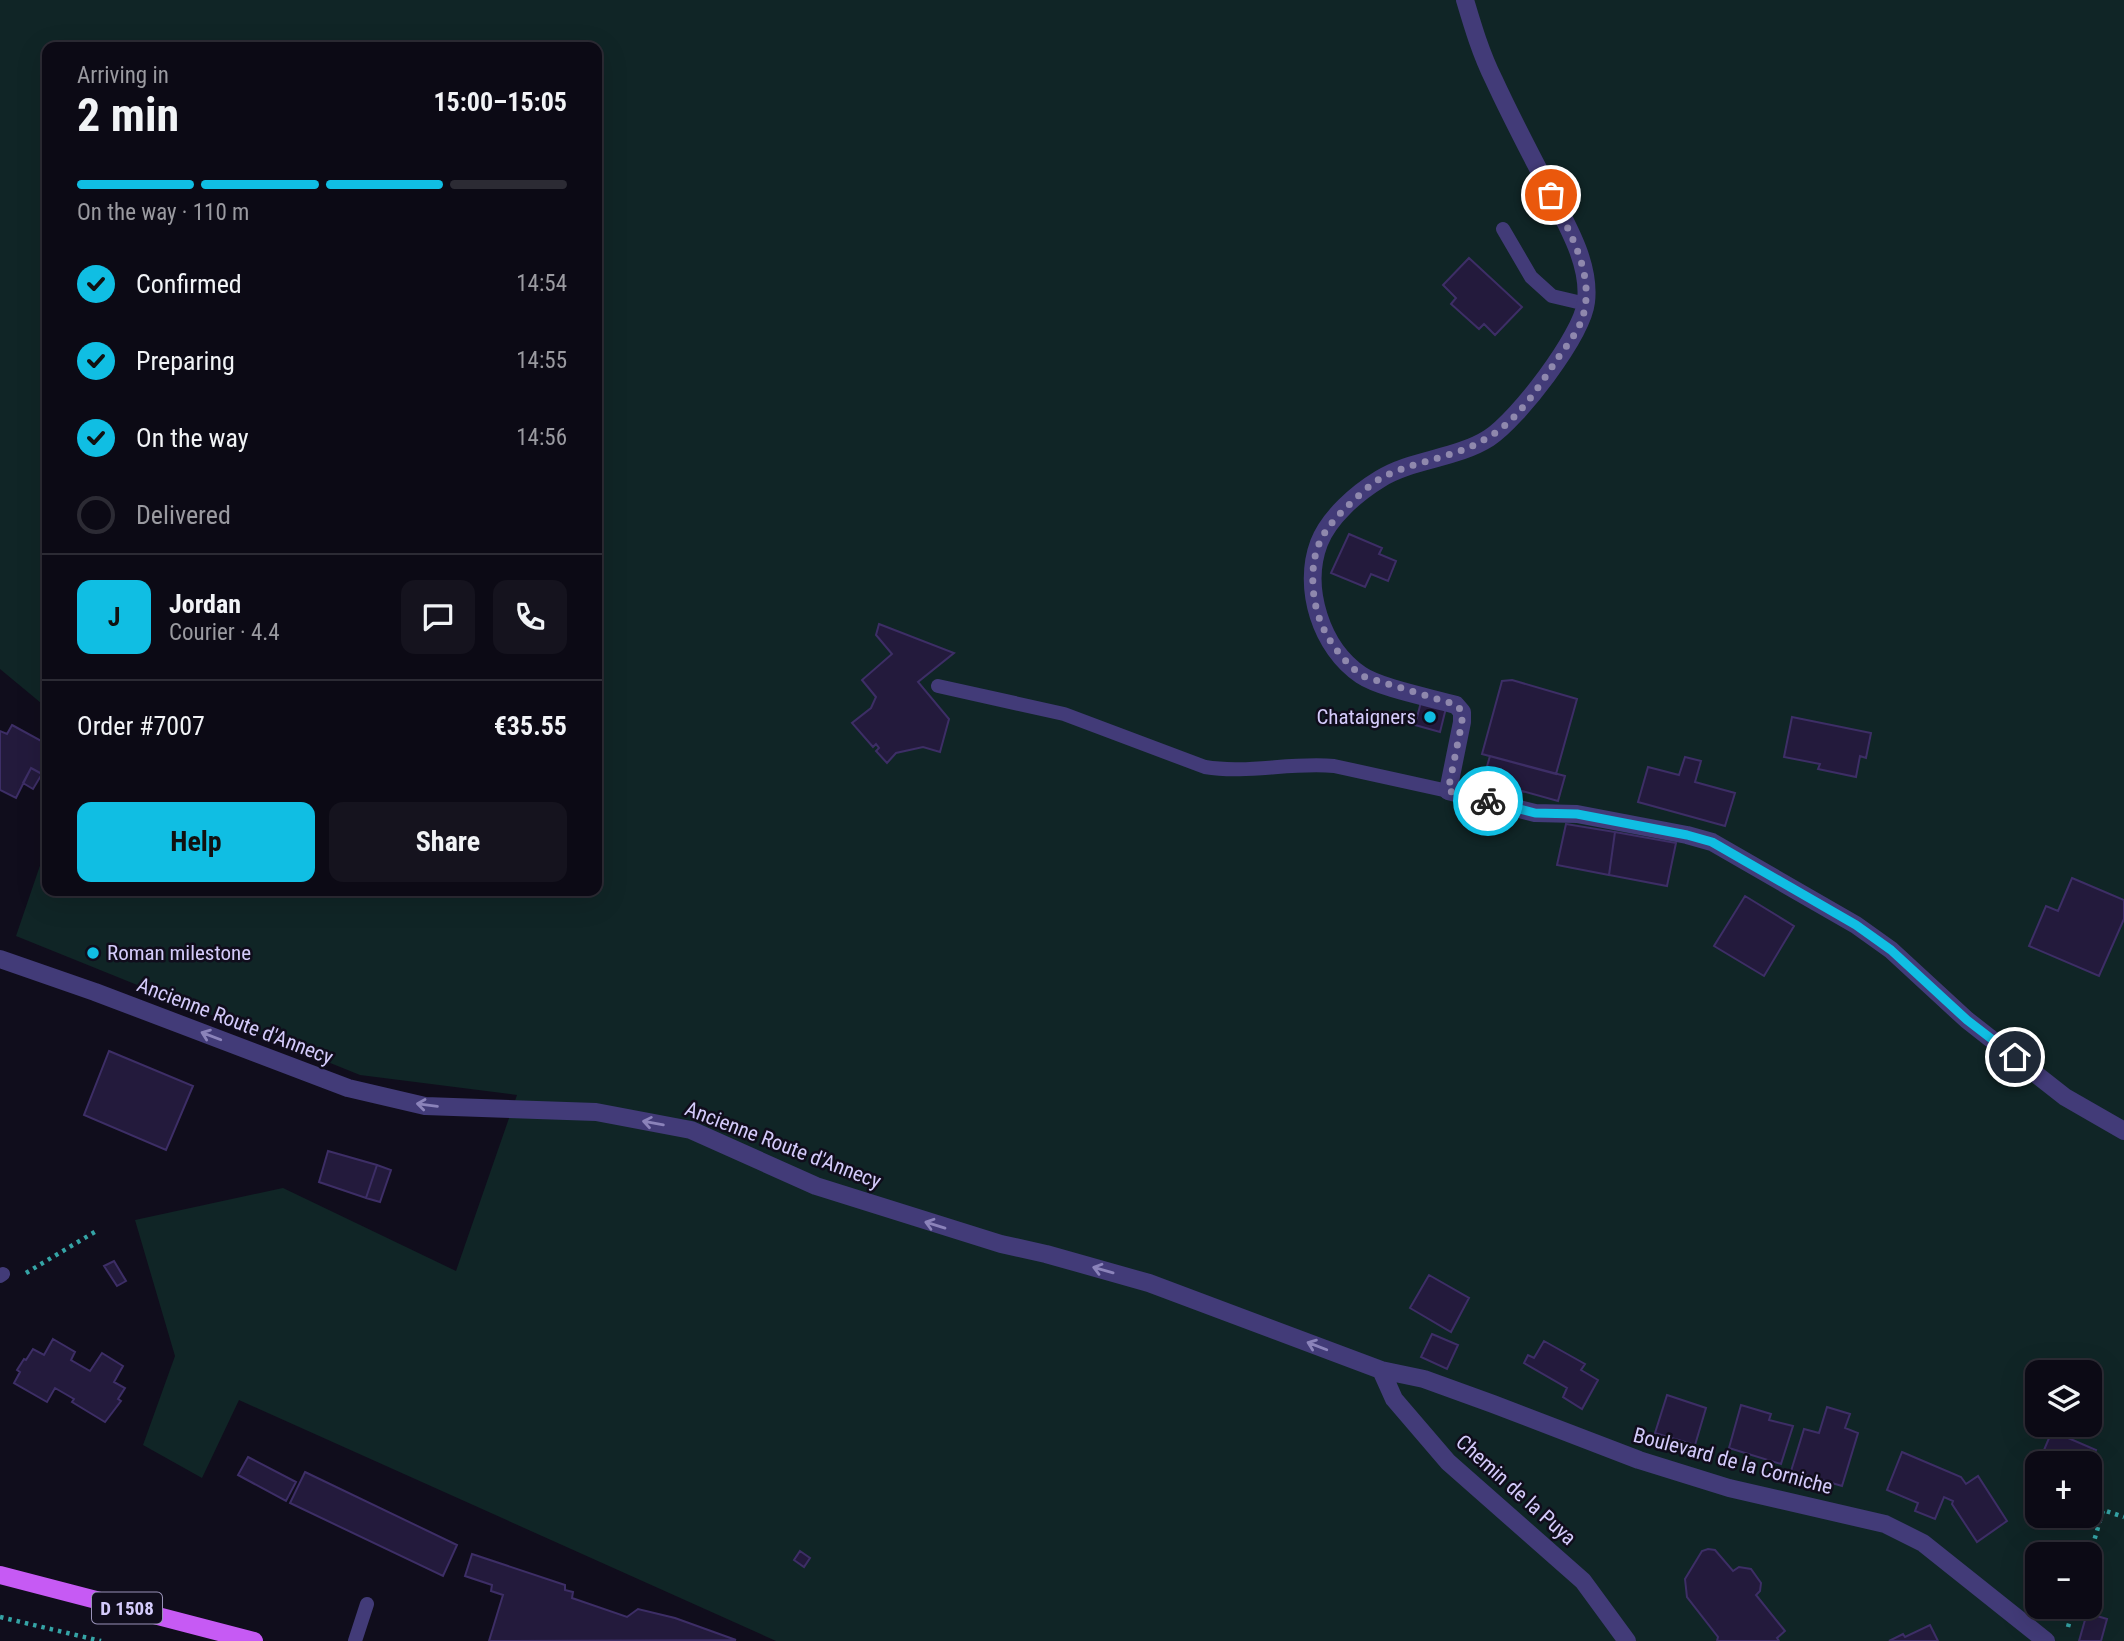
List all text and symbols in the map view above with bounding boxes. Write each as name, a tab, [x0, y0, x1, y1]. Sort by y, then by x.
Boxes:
text: Arriving in	[77, 62, 169, 89]
text: 15:00–15:05	[433, 87, 567, 117]
text: 2 min	[77, 88, 179, 142]
pin	[1521, 165, 1581, 225]
icon: bag	[1532, 176, 1570, 214]
text: On the way · 110 m	[77, 199, 249, 226]
icon: check	[77, 265, 115, 303]
text: Confirmed	[136, 269, 242, 299]
text: 14:54	[516, 270, 567, 297]
icon: check	[77, 342, 115, 380]
text: Preparing	[136, 346, 235, 376]
text: 14:55	[516, 347, 567, 374]
icon: check	[77, 419, 115, 457]
text: On the way	[136, 423, 249, 453]
text: 14:56	[516, 424, 567, 451]
text: Delivered	[136, 500, 231, 530]
button: chat	[401, 580, 475, 654]
button: phone	[493, 580, 567, 654]
text: Jordan	[169, 589, 241, 619]
text: J	[108, 602, 120, 632]
text: Courier · 4.4	[169, 619, 280, 646]
place label: Chataigners	[1316, 705, 1416, 729]
marker: Chataigners	[1422, 709, 1438, 725]
text: Order #7007	[77, 711, 205, 741]
text: €35.55	[494, 711, 567, 741]
courier	[1453, 766, 1523, 836]
icon: bike	[1469, 782, 1507, 820]
button: Help	[77, 802, 315, 882]
button: Share	[329, 802, 567, 882]
place label: Roman milestone	[107, 941, 251, 965]
marker: Roman milestone	[85, 945, 101, 961]
street label: Ancienne Route d'Annecy	[134, 973, 337, 1070]
pin	[1985, 1027, 2045, 1087]
one-way arrow	[200, 1029, 222, 1042]
icon: home	[1996, 1038, 2034, 1076]
street label: Ancienne Route d'Annecy	[682, 1097, 885, 1194]
one-way arrow	[416, 1099, 439, 1112]
one-way arrow	[642, 1116, 665, 1129]
one-way arrow	[925, 1217, 947, 1230]
one-way arrow	[1092, 1263, 1115, 1276]
one-way arrow	[1307, 1339, 1329, 1351]
map controls	[2025, 1360, 2102, 1619]
button: layers	[2025, 1360, 2102, 1437]
street label: Boulevard de la Corniche	[1631, 1423, 1835, 1499]
street label: Chemin de la Puya	[1451, 1430, 1581, 1550]
button: +	[2025, 1451, 2102, 1528]
button: −	[2025, 1542, 2102, 1619]
road number: D 1508	[92, 1592, 162, 1624]

